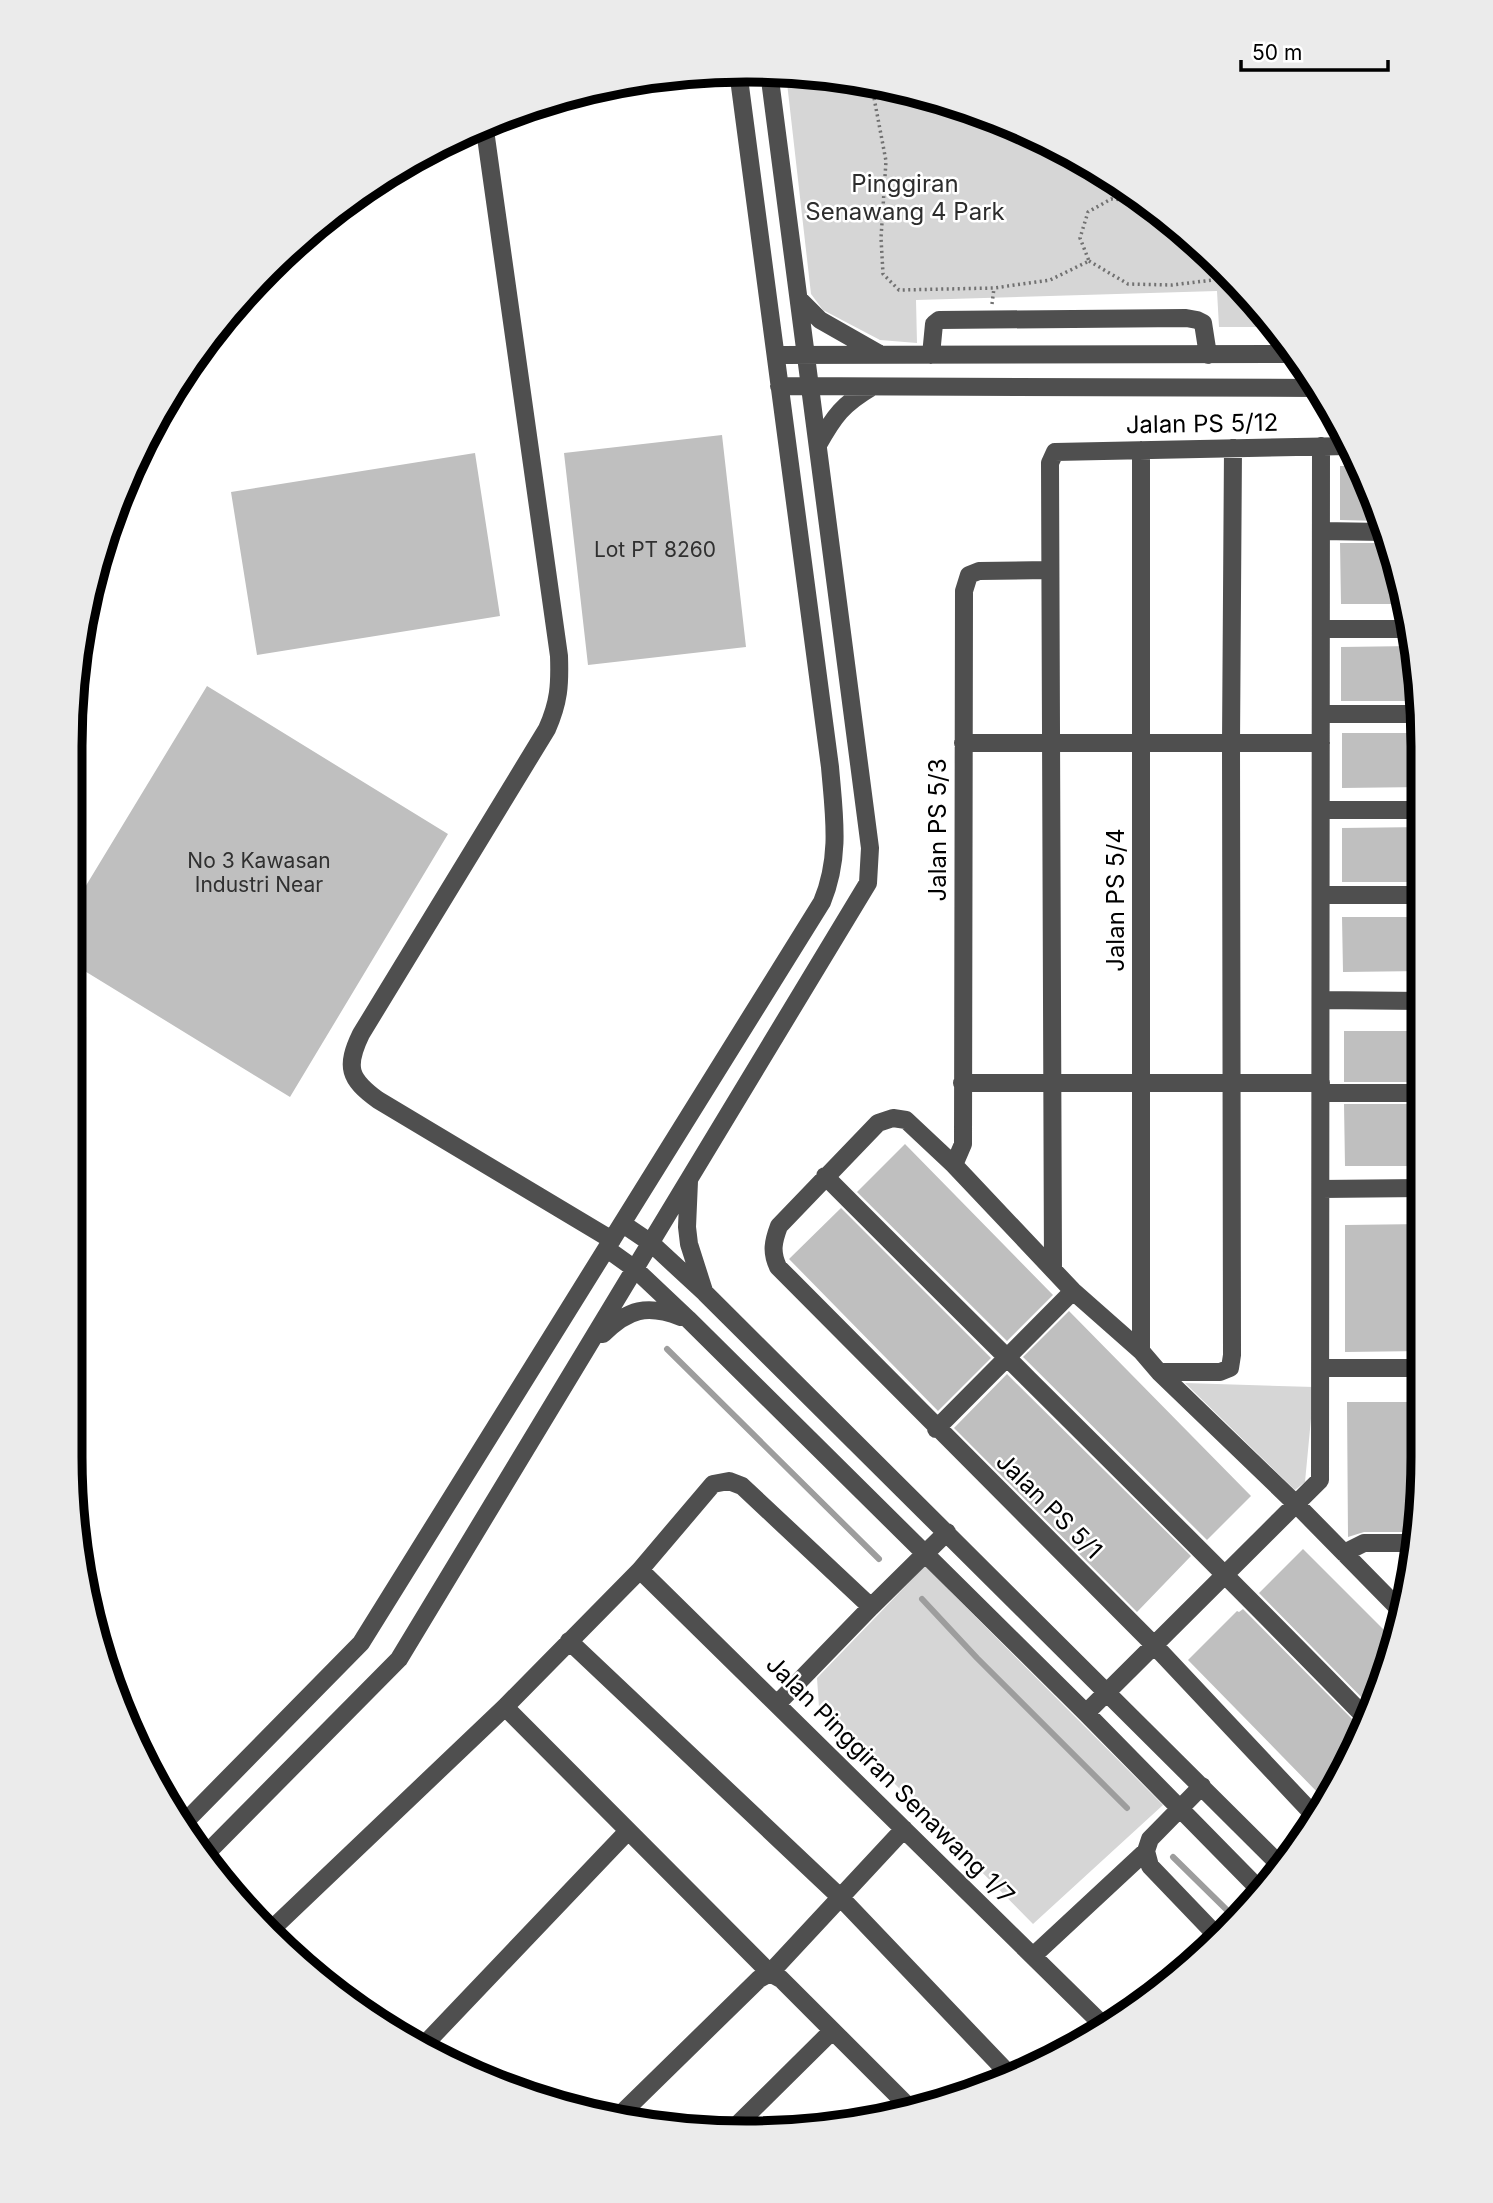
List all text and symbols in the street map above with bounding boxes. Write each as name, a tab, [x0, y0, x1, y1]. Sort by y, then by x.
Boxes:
scale bar	[1241, 28, 1388, 72]
text: 50 m	[1252, 40, 1302, 65]
park label: Pinggiran Senawang 4 Park	[805, 169, 1005, 226]
street label: Jalan PS 5/12	[1125, 408, 1278, 439]
house number: Lot PT 8260	[594, 537, 716, 562]
street label: Jalan PS 5/3	[923, 759, 952, 901]
street label: Jalan PS 5/4	[1101, 828, 1130, 972]
house number: No 3 Kawasan Industri Near	[187, 848, 331, 897]
street label: Jalan PS 5/1	[990, 1447, 1108, 1565]
street label: Jalan Pinggiran Senawang 1/7	[760, 1649, 1021, 1910]

